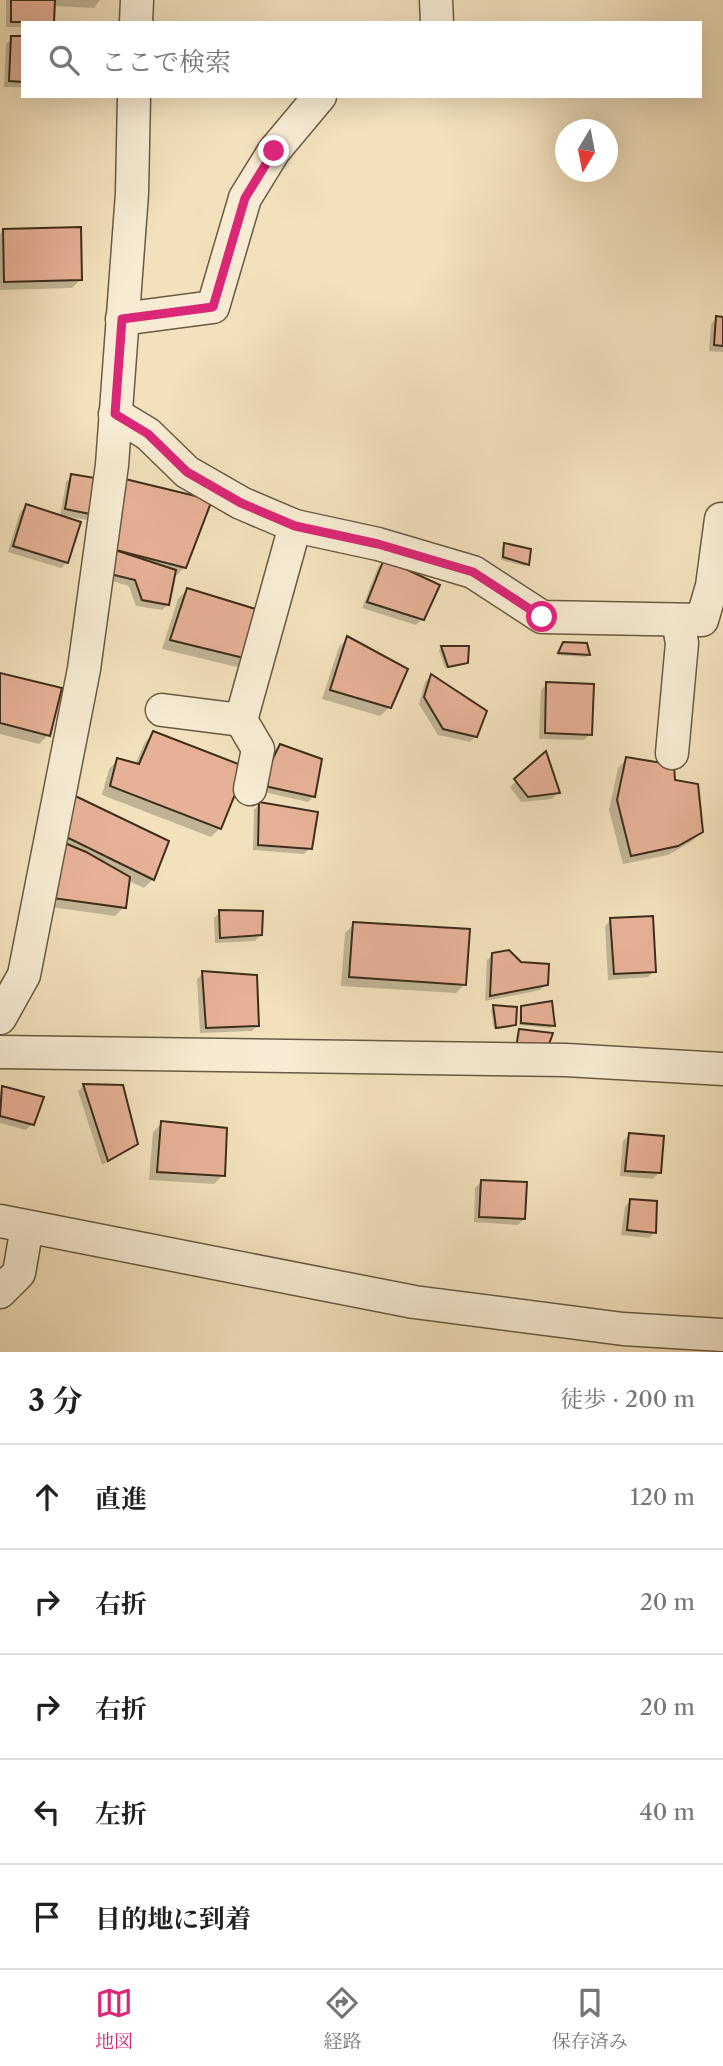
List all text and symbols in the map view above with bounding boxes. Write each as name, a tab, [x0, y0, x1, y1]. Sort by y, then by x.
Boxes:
search box	[21, 21, 702, 98]
icon: search	[45, 41, 83, 79]
text: ここで検索	[101, 46, 231, 78]
north arrow	[555, 119, 618, 182]
route end	[258, 135, 289, 166]
route start	[526, 601, 557, 632]
text: 3 分	[28, 1382, 82, 1419]
text: 徒歩 · 200 m	[560, 1385, 695, 1413]
icon: ahead	[28, 1478, 66, 1516]
text: 直進	[95, 1483, 147, 1515]
text: 120 m	[630, 1483, 695, 1511]
icon: right	[28, 1583, 66, 1621]
text: 右折	[95, 1588, 147, 1620]
text: 20 m	[640, 1588, 695, 1616]
icon: right	[28, 1688, 66, 1726]
text: 右折	[95, 1693, 147, 1725]
text: 20 m	[640, 1693, 695, 1721]
icon: left	[28, 1793, 66, 1831]
text: 左折	[95, 1798, 147, 1830]
text: 40 m	[640, 1798, 695, 1826]
icon: arrive	[28, 1898, 66, 1936]
text: 目的地に到着	[95, 1903, 251, 1935]
tab: 地図	[95, 1984, 133, 2053]
tab: 経路	[323, 1984, 362, 2053]
tab: 保存済み	[552, 1984, 628, 2053]

